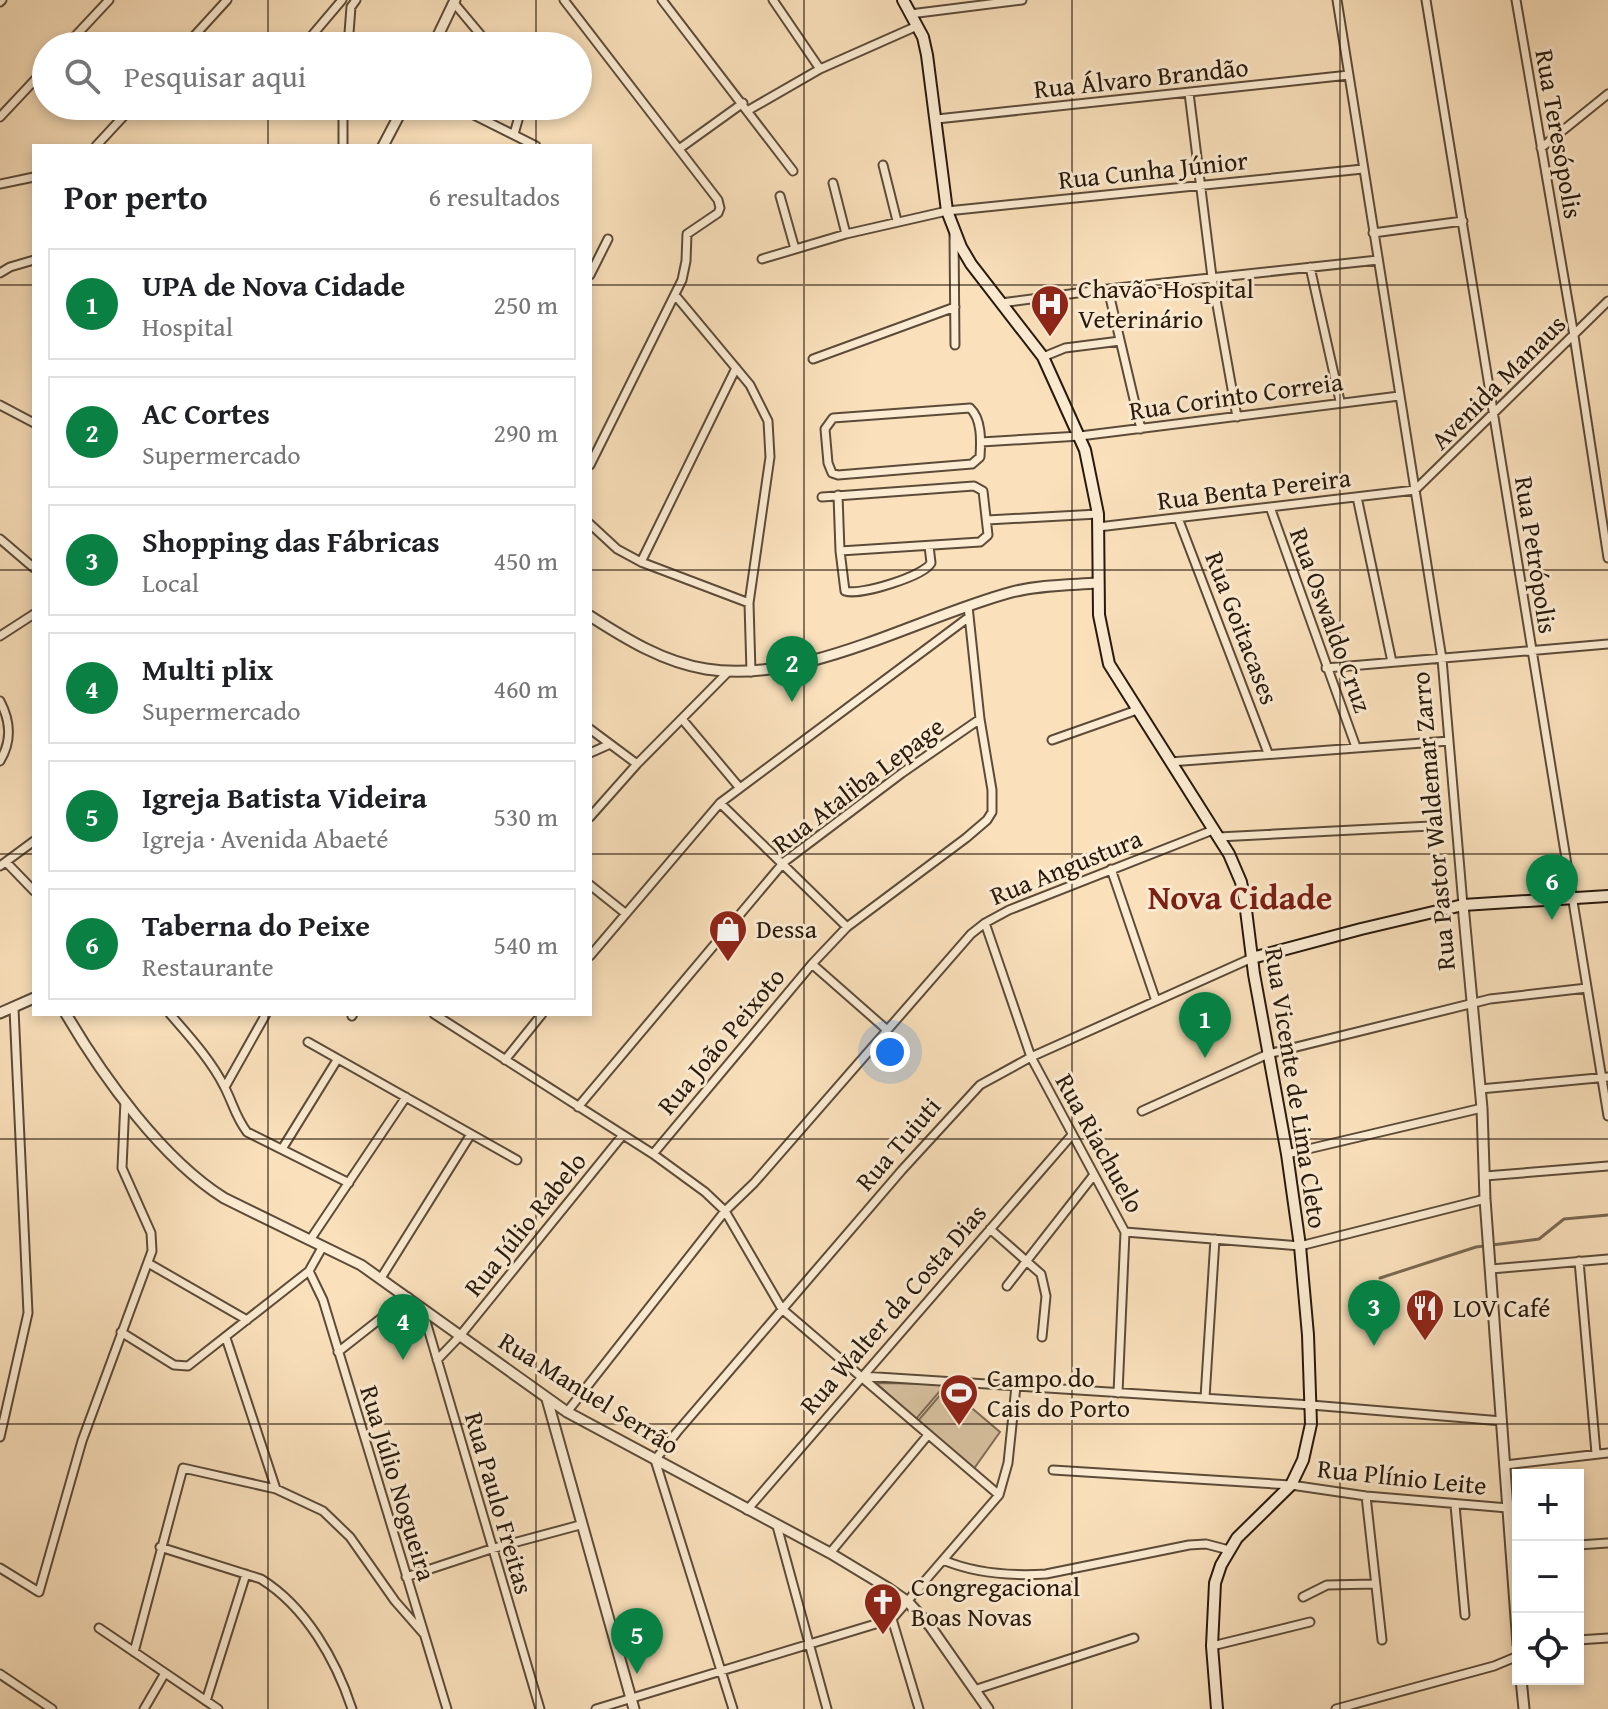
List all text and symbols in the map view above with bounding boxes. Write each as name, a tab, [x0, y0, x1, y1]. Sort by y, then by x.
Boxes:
search box	[32, 32, 592, 120]
street label: Rua Teresópolis	[1525, 46, 1594, 222]
street label: Rua Álvaro Brandão	[1032, 47, 1250, 108]
icon: search	[60, 54, 104, 98]
text: Pesquisar aqui	[124, 54, 306, 98]
street label: Rua Cunha Júnior	[1056, 140, 1250, 199]
text: Por perto	[64, 172, 208, 221]
text: 6 resultados	[429, 177, 560, 216]
text: UPA de Nova Cidade	[142, 263, 405, 307]
place label: Chavão Hospital Veterinário	[1078, 269, 1254, 338]
hospital icon: Chavão Hospital Veterinário	[1029, 283, 1071, 338]
text: 1	[85, 285, 99, 324]
text: 250 m	[493, 285, 558, 324]
street label: Avenida Manaus	[1421, 305, 1574, 458]
text: Hospital	[142, 307, 233, 346]
street label: Rua Corinto Correia	[1127, 361, 1346, 430]
text: AC Cortes	[142, 391, 270, 435]
text: 2	[85, 413, 99, 452]
text: 290 m	[493, 413, 558, 452]
text: Supermercado	[142, 435, 300, 474]
street label: Rua Benta Pereira	[1155, 457, 1354, 520]
street label: Rua Petrópolis	[1505, 474, 1568, 636]
text: Shopping das Fábricas	[142, 519, 440, 563]
street label: Rua Oswaldo Cruz	[1280, 522, 1383, 718]
text: 3	[85, 541, 99, 580]
text: 450 m	[493, 541, 558, 580]
street label: Rua Goitacases	[1195, 546, 1290, 710]
text: Local	[142, 563, 199, 602]
pin: 2	[766, 636, 818, 702]
text: Multi plix	[142, 647, 273, 691]
text: 4	[85, 669, 99, 708]
text: 460 m	[493, 669, 558, 708]
street label: Rua Pastor Waldemar Zarro	[1400, 670, 1465, 972]
text: Supermercado	[142, 691, 300, 730]
street label: Rua Ataliba Lepage	[763, 707, 952, 862]
text: Igreja Batista Videira	[142, 775, 427, 819]
text: 5	[85, 797, 99, 836]
text: 530 m	[493, 797, 558, 836]
street label: Rua Angustura	[984, 818, 1148, 915]
text: Igreja · Avenida Abaeté	[142, 819, 388, 858]
pin: 6	[1526, 854, 1578, 920]
district label: Nova Cidade	[1148, 872, 1332, 921]
text: Taberna do Peixe	[142, 903, 370, 947]
shop icon: Dessa	[707, 908, 749, 963]
place label: Dessa	[756, 909, 818, 948]
text: 6	[85, 925, 99, 964]
text: 540 m	[493, 925, 558, 964]
street label: Rua Vicente de Lima Cleto	[1255, 945, 1338, 1231]
text: Restaurante	[142, 947, 274, 986]
street label: Rua João Peixoto	[647, 959, 794, 1123]
pin: 1	[1179, 992, 1231, 1058]
your location	[870, 1032, 910, 1072]
street label: Rua Riachuelo	[1046, 1066, 1155, 1220]
street label: Rua Tuiuti	[846, 1088, 950, 1199]
street label: Rua Júlio Rabelo	[454, 1143, 595, 1304]
street label: Rua Walter da Costa Dias	[790, 1195, 995, 1423]
pin: 3	[1348, 1280, 1400, 1346]
restaurant icon: LOV Café	[1404, 1287, 1446, 1342]
place label: LOV Café	[1453, 1288, 1550, 1327]
pin: 4	[377, 1294, 429, 1360]
street label: Rua Manuel Serrão	[491, 1321, 687, 1464]
place label: Campo do Cais do Porto	[987, 1358, 1130, 1427]
sports icon: Campo do Cais do Porto	[938, 1372, 980, 1427]
street label: Rua Júlio Nogueira	[350, 1380, 447, 1586]
street label: Rua Paulo Freitas	[455, 1407, 544, 1599]
street label: Rua Plínio Leite	[1315, 1448, 1489, 1505]
map controls	[1512, 1469, 1584, 1685]
button: +	[1512, 1469, 1584, 1541]
button: −	[1512, 1541, 1584, 1613]
place label: Congregacional Boas Novas	[911, 1567, 1080, 1636]
church icon: Congregacional Boas Novas	[862, 1581, 904, 1636]
pin: 5	[611, 1608, 663, 1674]
button: locate	[1512, 1613, 1584, 1685]

